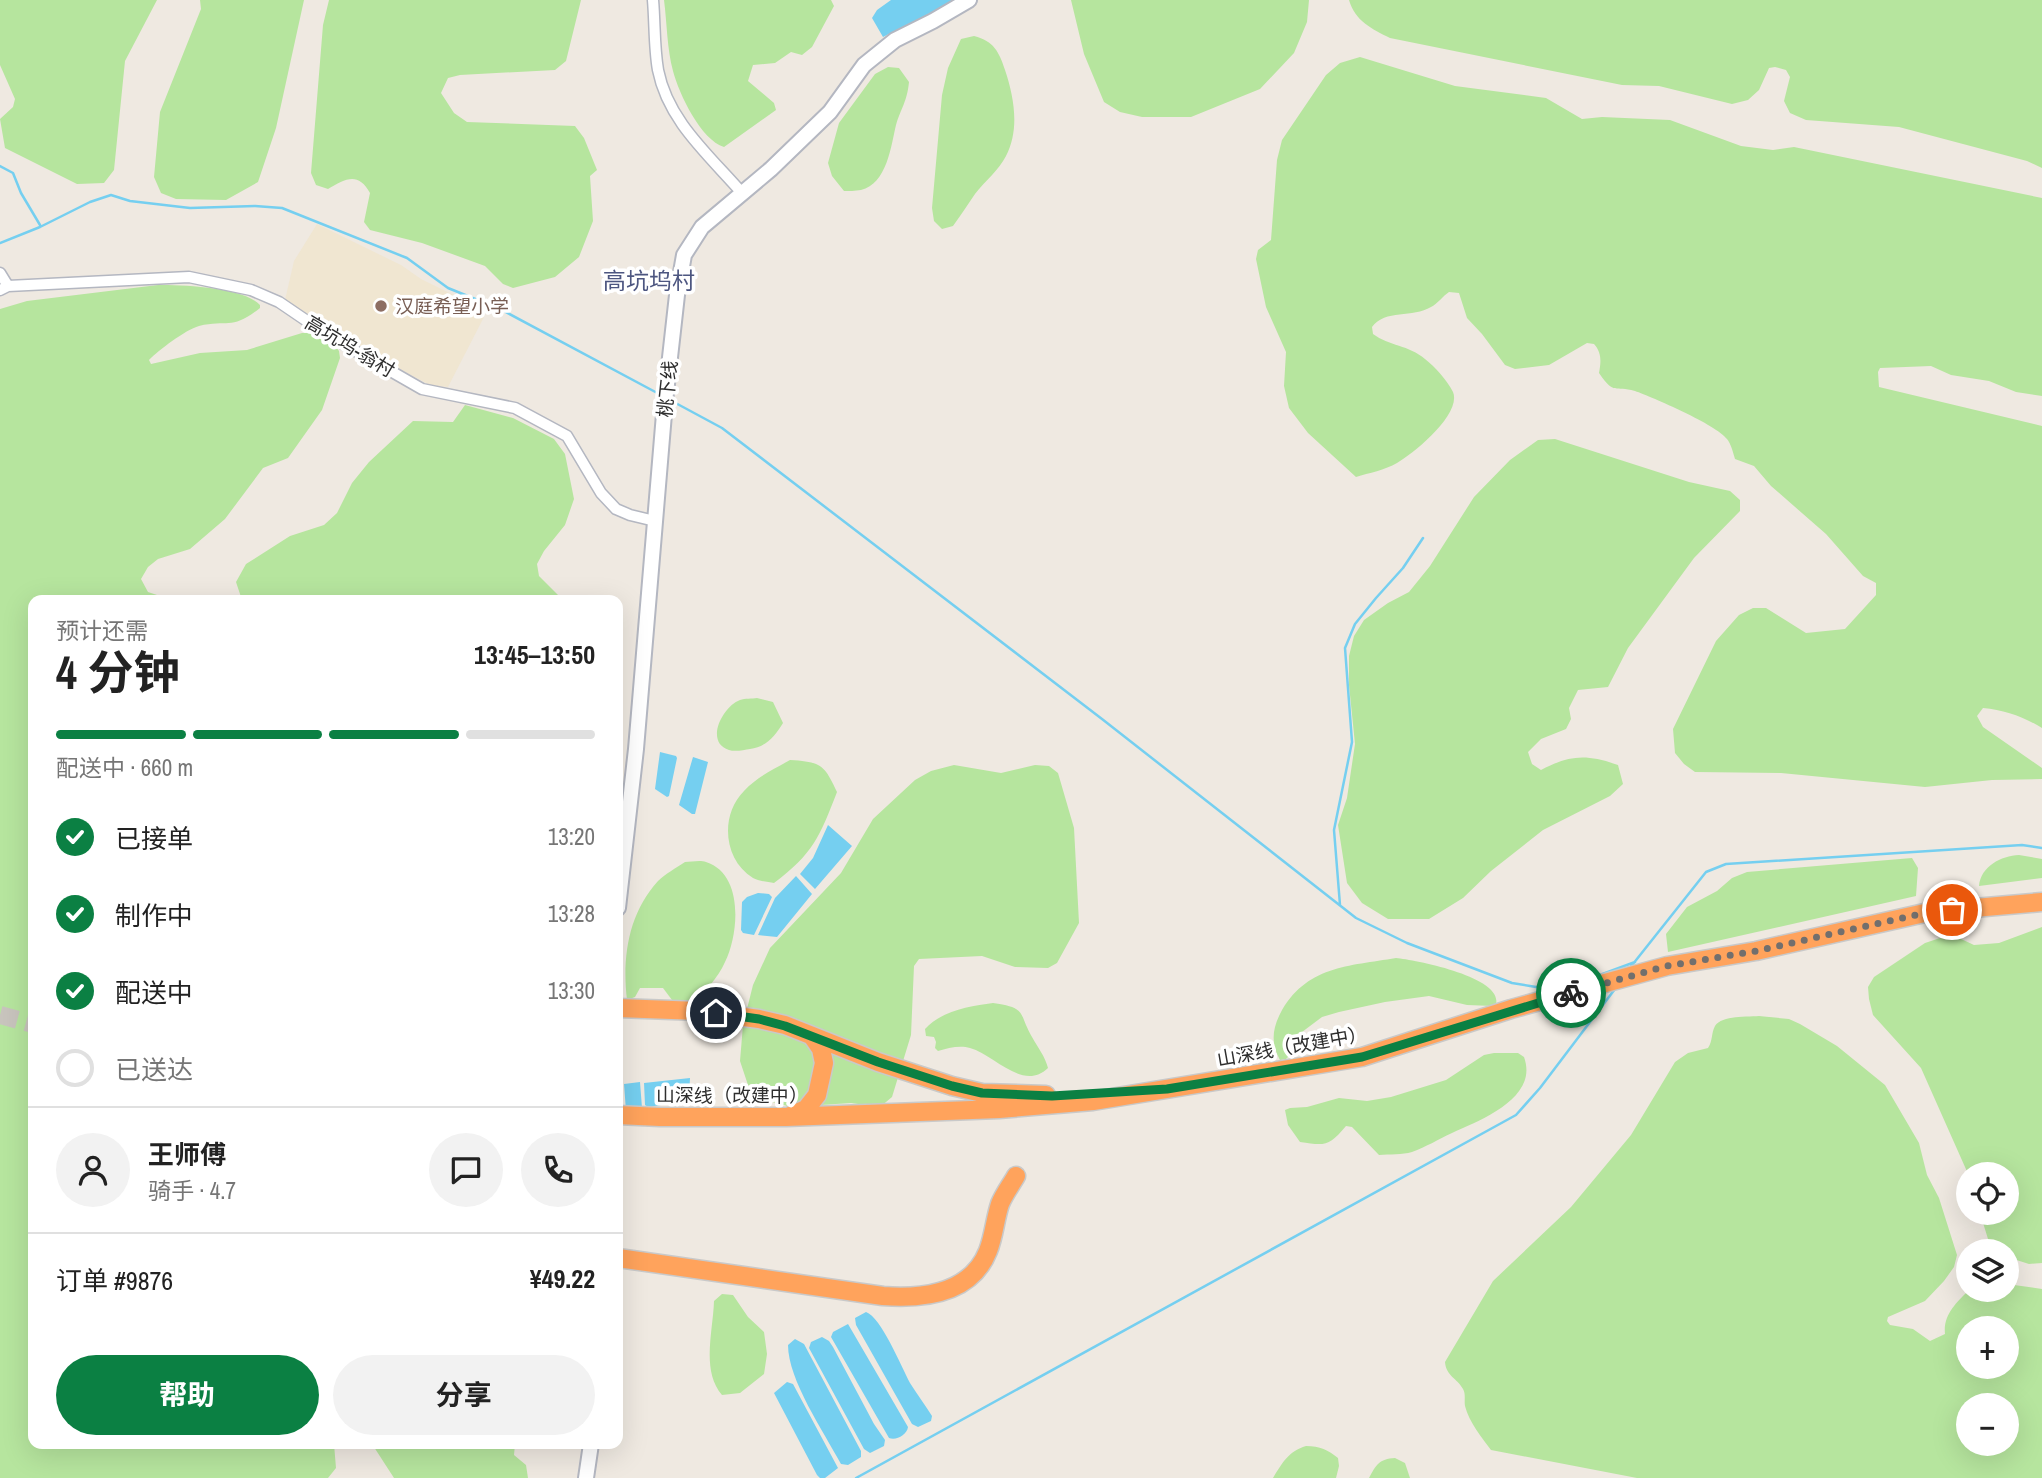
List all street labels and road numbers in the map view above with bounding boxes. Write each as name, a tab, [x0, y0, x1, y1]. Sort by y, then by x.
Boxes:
street label: 高坑坞-翁村	[300, 309, 400, 383]
street label: 桃下线	[651, 359, 683, 419]
street label: 山深线（改建中）	[1215, 1020, 1369, 1072]
street label: 山深线（改建中）	[656, 1082, 808, 1108]

